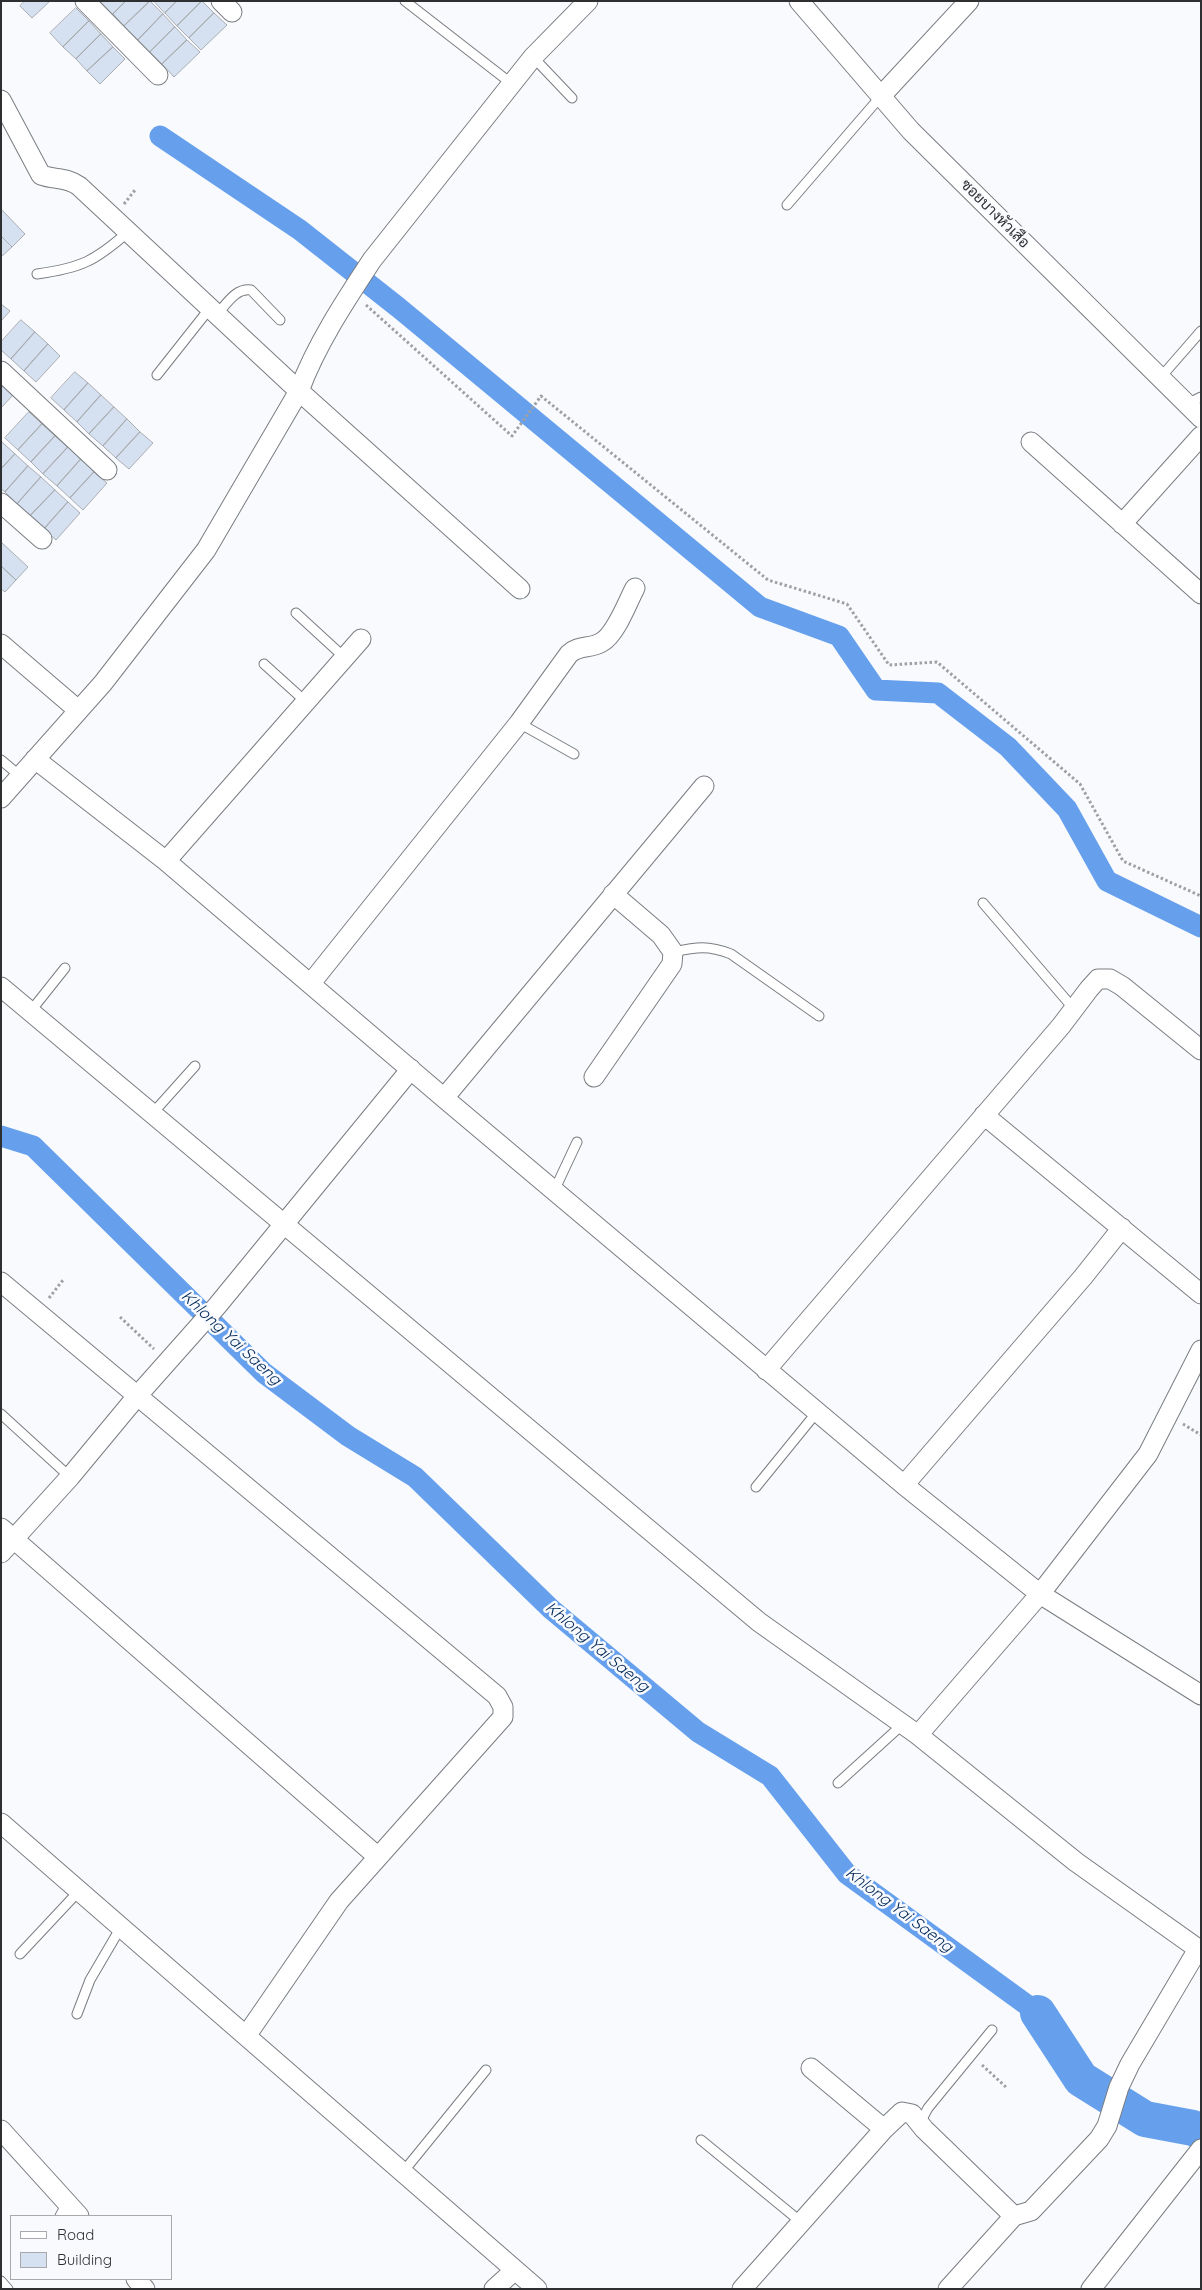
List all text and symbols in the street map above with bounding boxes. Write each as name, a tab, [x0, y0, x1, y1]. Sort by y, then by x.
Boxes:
street label: ซอยบางหัวเสือ	[957, 176, 1033, 252]
water label: Khlong Yai Saeng	[177, 1287, 285, 1389]
water label: Khlong Yai Saeng	[541, 1598, 653, 1696]
water label: Khlong Yai Saeng	[841, 1863, 957, 1957]
legend	[10, 2215, 172, 2280]
text: Road	[57, 2225, 94, 2244]
text: Building	[57, 2250, 112, 2269]

